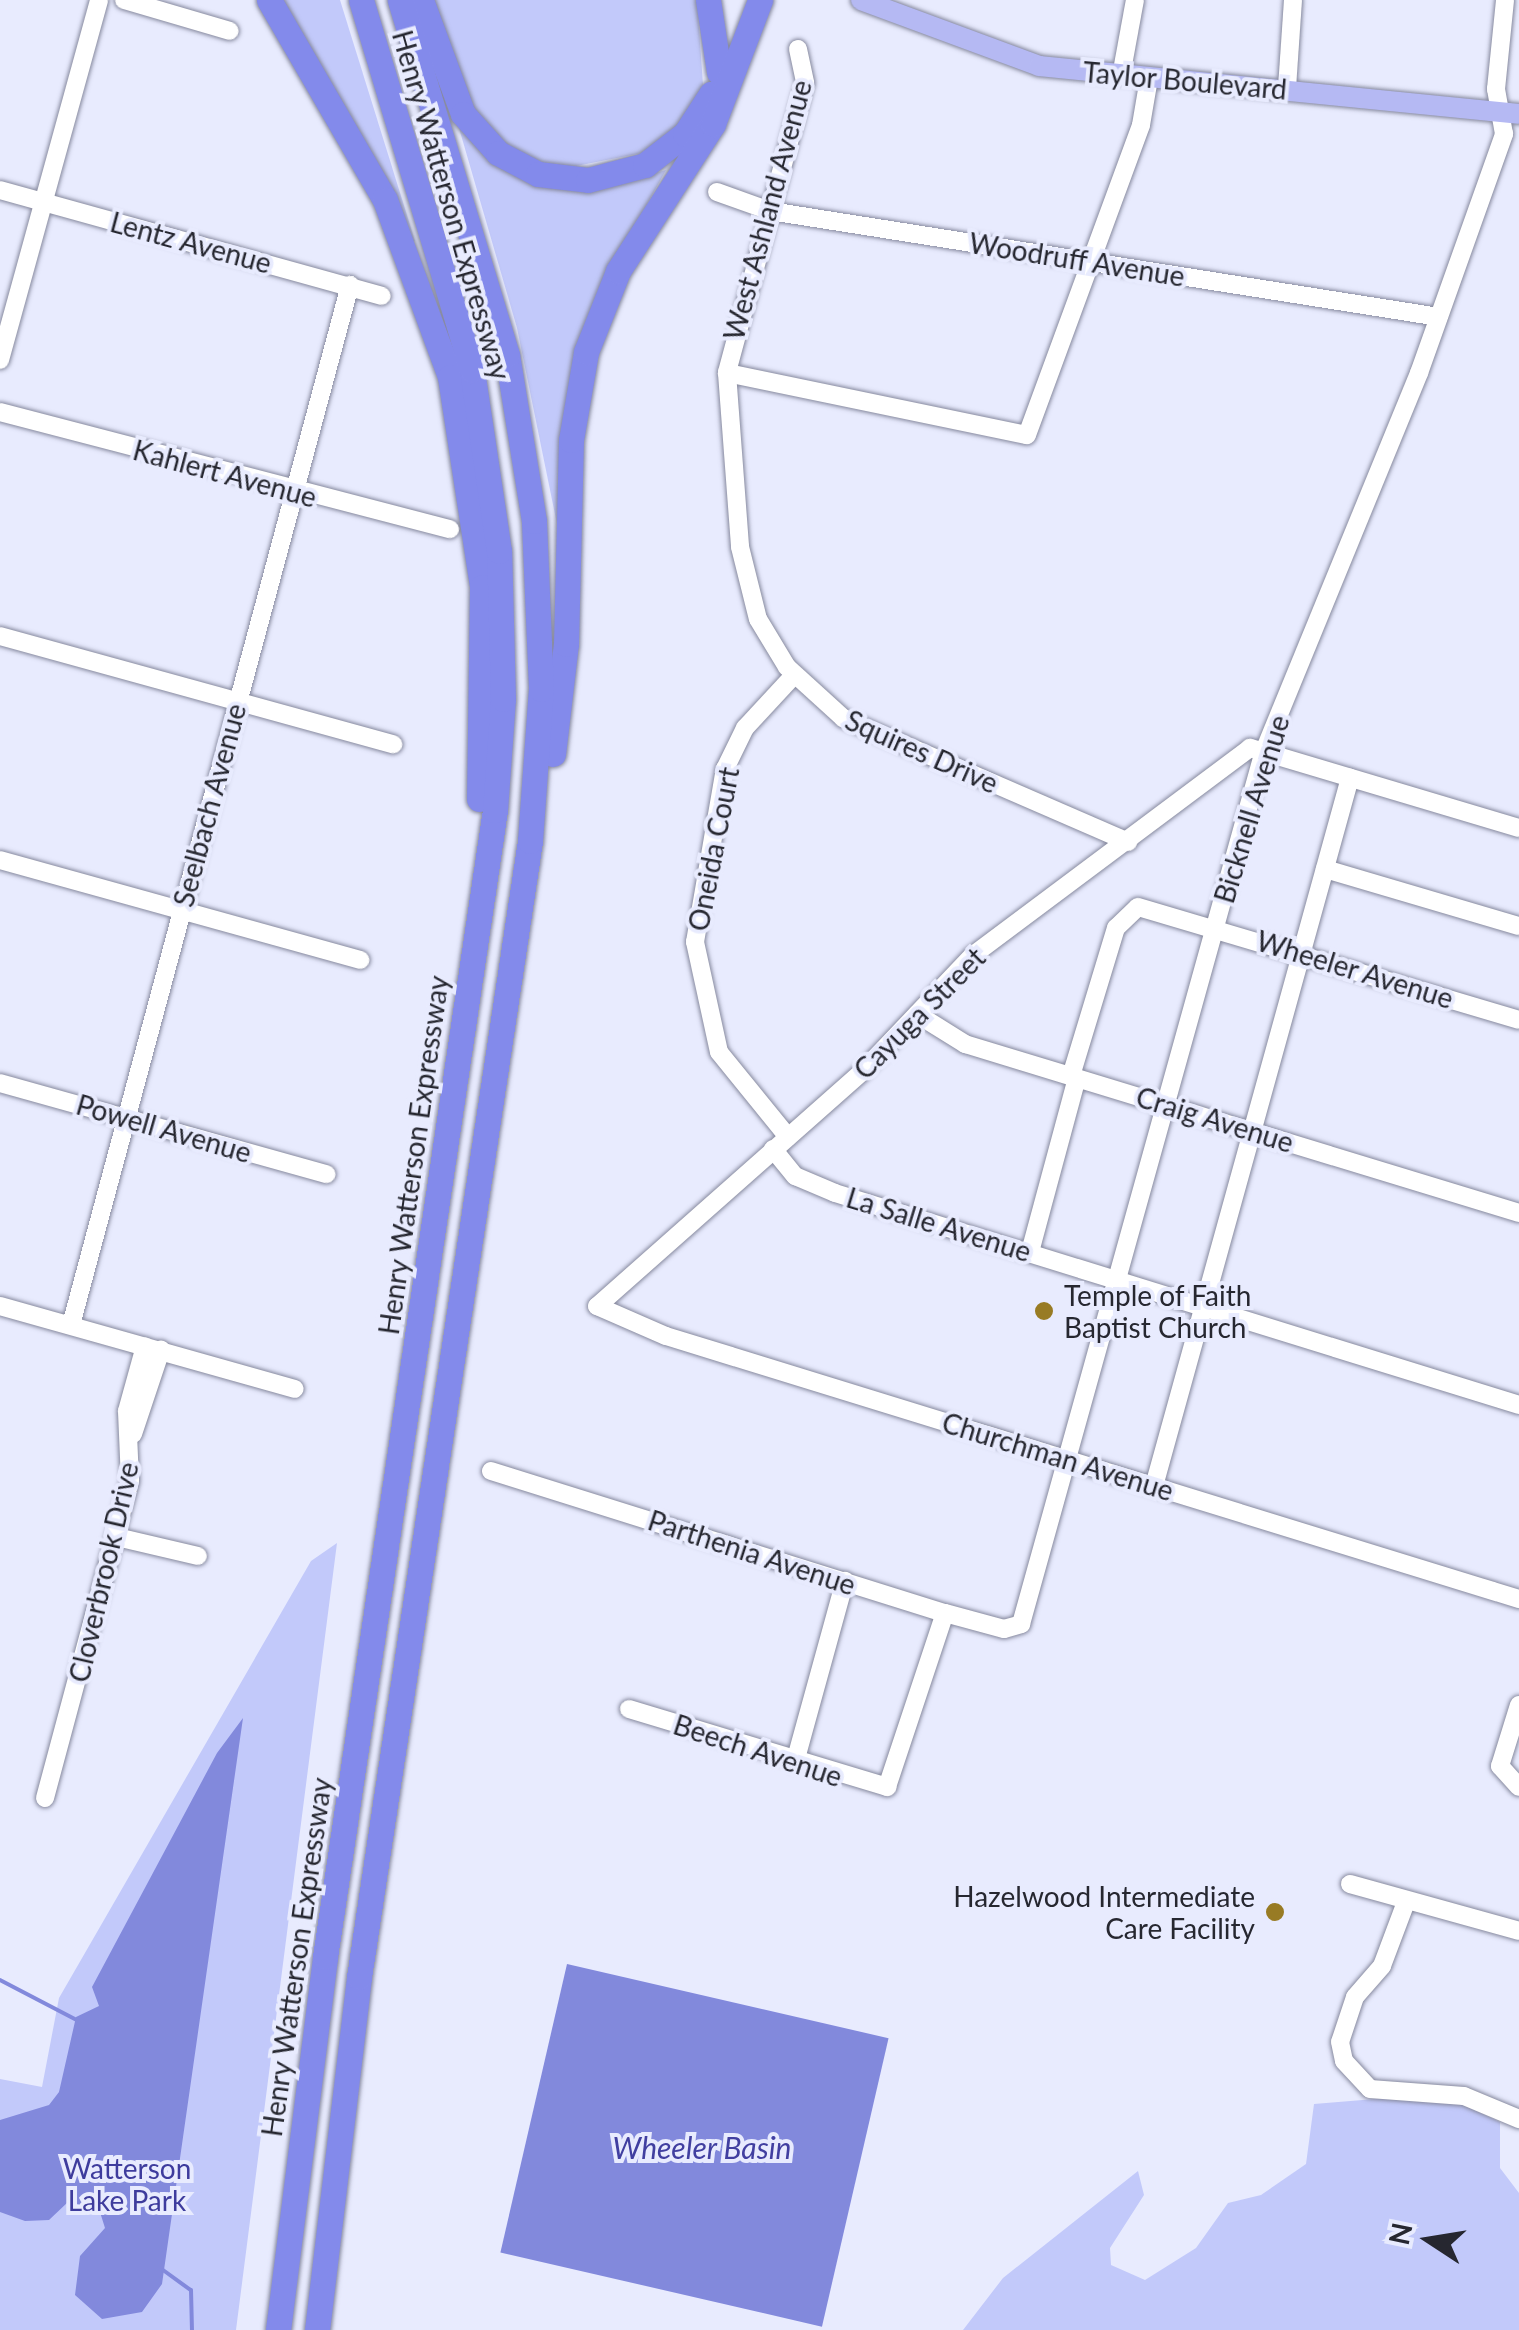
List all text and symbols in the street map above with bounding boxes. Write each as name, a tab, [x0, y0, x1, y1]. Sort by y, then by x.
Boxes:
street label: Henry Watterson Expressway	[386, 26, 518, 384]
street label: Taylor Boulevard	[1081, 54, 1289, 106]
street label: West Ashland Avenue	[716, 75, 818, 345]
street label: Lentz Avenue	[106, 204, 276, 280]
street label: Woodruff Avenue	[966, 225, 1188, 293]
street label: Kahlert Avenue	[129, 432, 321, 514]
street label: Seelbach Avenue	[166, 699, 252, 911]
street label: Squires Drive	[840, 702, 1004, 800]
street label: Bicknell Avenue	[1206, 711, 1296, 907]
street label: Oneida Court	[681, 764, 745, 934]
street label: Wheeler Avenue	[1252, 923, 1458, 1015]
street label: Cayuga Street	[846, 940, 992, 1086]
street label: Henry Watterson Expressway	[371, 973, 455, 1337]
street label: Craig Avenue	[1132, 1079, 1298, 1159]
street label: Powell Avenue	[72, 1087, 256, 1169]
street label: La Salle Avenue	[842, 1180, 1036, 1268]
place label: Temple of Faith Baptist Church	[1064, 1278, 1252, 1344]
marker: Temple of Faith Baptist Church	[1033, 1300, 1055, 1322]
street label: Churchman Avenue	[938, 1405, 1178, 1507]
street label: Cloverbrook Drive	[61, 1459, 145, 1685]
street label: Parthenia Avenue	[644, 1502, 860, 1602]
street label: Beech Avenue	[669, 1707, 847, 1793]
street label: Henry Watterson Expressway	[254, 1775, 338, 2139]
place label: Hazelwood Intermediate Care Facility	[953, 1879, 1255, 1945]
marker: Hazelwood Intermediate Care Facility	[1264, 1901, 1286, 1923]
water label: Wheeler Basin	[612, 2129, 792, 2165]
park label: Watterson Lake Park	[63, 2151, 191, 2217]
north arrow	[1379, 2190, 1479, 2290]
text: N	[1381, 2220, 1419, 2248]

